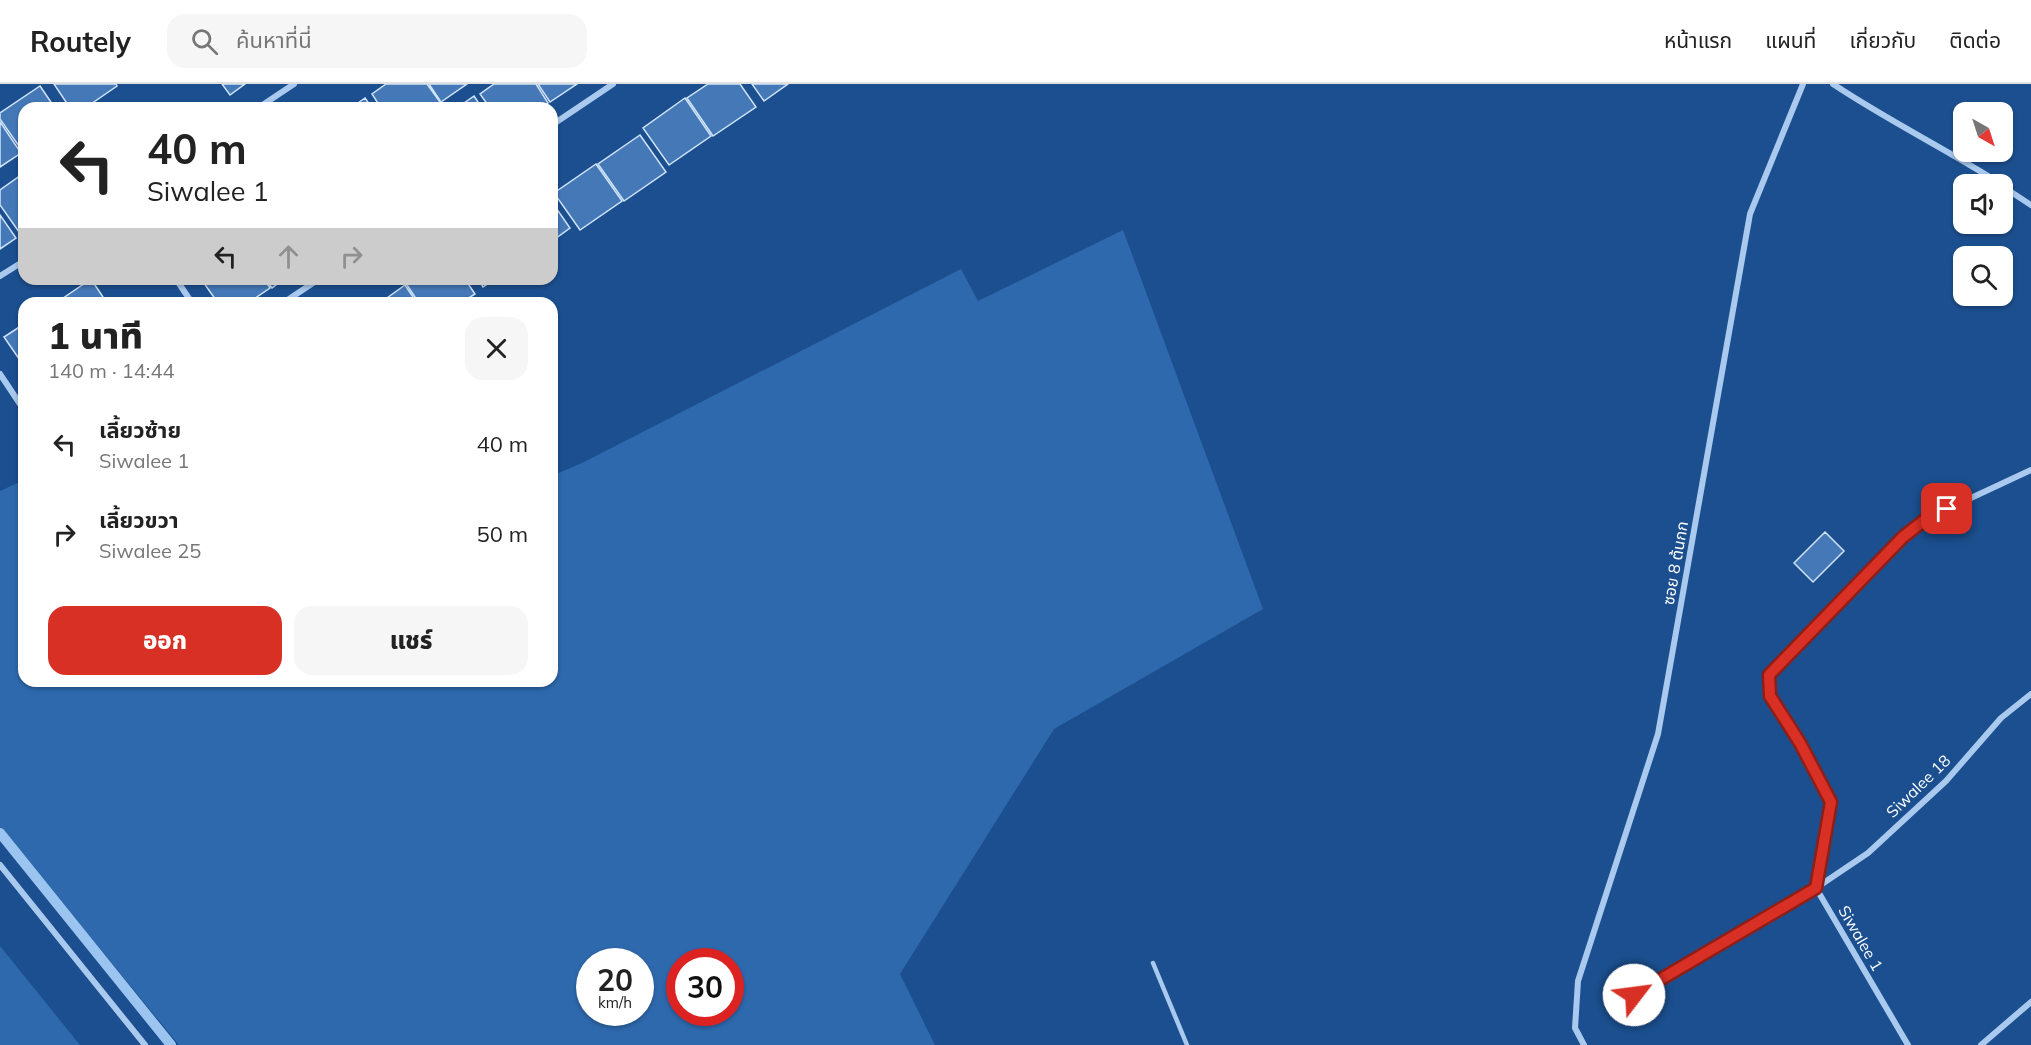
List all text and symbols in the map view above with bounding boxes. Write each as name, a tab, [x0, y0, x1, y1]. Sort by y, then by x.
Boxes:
search box	[167, 14, 587, 68]
text: Routely	[30, 24, 131, 59]
icon: search	[188, 25, 221, 58]
text: ค้นหาที่นี่	[236, 26, 312, 54]
text: หน้าแรก	[1664, 27, 1732, 53]
text: แผนที่	[1765, 27, 1816, 53]
text: เกี่ยวกับ	[1849, 27, 1916, 53]
text: ติดต่อ	[1949, 27, 2001, 53]
north arrow	[1953, 102, 2013, 162]
map controls	[1953, 102, 2013, 306]
text: 40 m	[147, 122, 247, 175]
icon: left	[48, 126, 126, 204]
text: Siwalee 1	[147, 174, 269, 208]
button: sound	[1953, 174, 2013, 234]
icon: left	[209, 240, 242, 273]
icon: ahead	[272, 240, 305, 273]
icon: right	[335, 240, 368, 273]
button: search	[1953, 246, 2013, 306]
text: 1 นาที	[48, 313, 143, 358]
button: close	[465, 317, 528, 380]
text: 140 m · 14:44	[48, 358, 174, 383]
text: เลี้ยวซ้าย	[99, 416, 181, 444]
icon: left	[48, 428, 81, 461]
text: 40 m	[477, 430, 528, 458]
text: Siwalee 1	[99, 448, 189, 473]
pin	[1921, 483, 1972, 534]
icon: arrive	[1930, 492, 1963, 525]
text: เลี้ยวขวา	[99, 506, 179, 534]
icon: right	[48, 518, 81, 551]
text: 50 m	[477, 520, 528, 548]
street label: ซอย 8 ต้นกก	[1658, 520, 1692, 606]
text: Siwalee 25	[99, 538, 201, 563]
button: ออก	[48, 606, 282, 675]
button: แชร์	[294, 606, 528, 675]
street label: Siwalee 18	[1882, 750, 1954, 822]
street label: Siwalee 1	[1834, 902, 1888, 974]
speed limit sign: 30	[666, 948, 744, 1026]
text: 20	[597, 961, 633, 999]
position arrow	[1602, 963, 1666, 1027]
text: km/h	[598, 993, 632, 1012]

